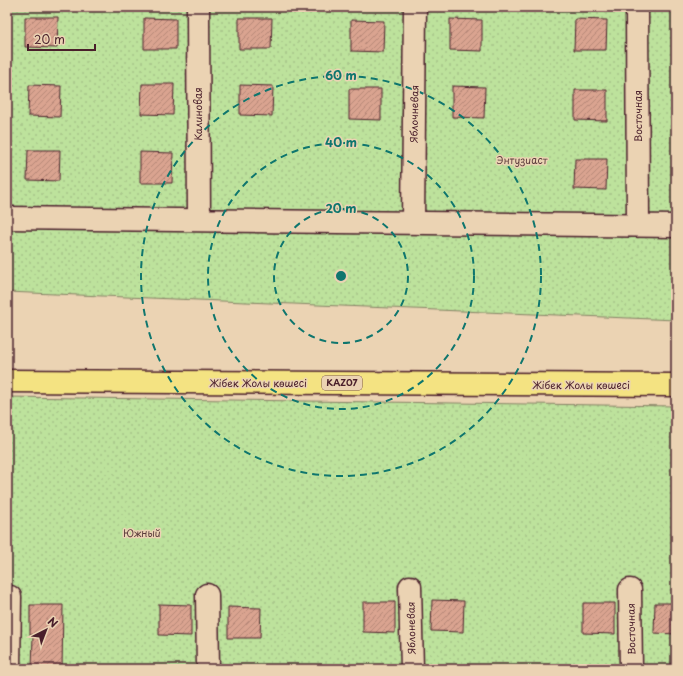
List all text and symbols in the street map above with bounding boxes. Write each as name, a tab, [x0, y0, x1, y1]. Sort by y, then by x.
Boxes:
scale bar	[28, 26, 95, 52]
text: 20 m	[34, 30, 65, 48]
text: 60 m	[325, 66, 357, 84]
street label: Яблочневая	[405, 85, 422, 143]
street label: Калиновая	[190, 87, 205, 141]
street label: Восточная	[630, 90, 645, 142]
text: 40 m	[325, 133, 357, 151]
park label: Энтузиаст	[497, 152, 548, 167]
text: 20 m	[325, 199, 357, 217]
centre of rings	[334, 269, 348, 283]
street label: Жібек Жолы көшесі	[209, 375, 307, 390]
road number: KAZ07	[322, 376, 362, 390]
street label: Жібек Жолы көшесі	[532, 377, 630, 392]
park label: Южный	[123, 525, 161, 540]
street label: Яблоневая	[403, 602, 418, 654]
street label: Восточная	[623, 603, 638, 655]
north arrow	[26, 610, 66, 650]
text: N	[44, 613, 62, 632]

